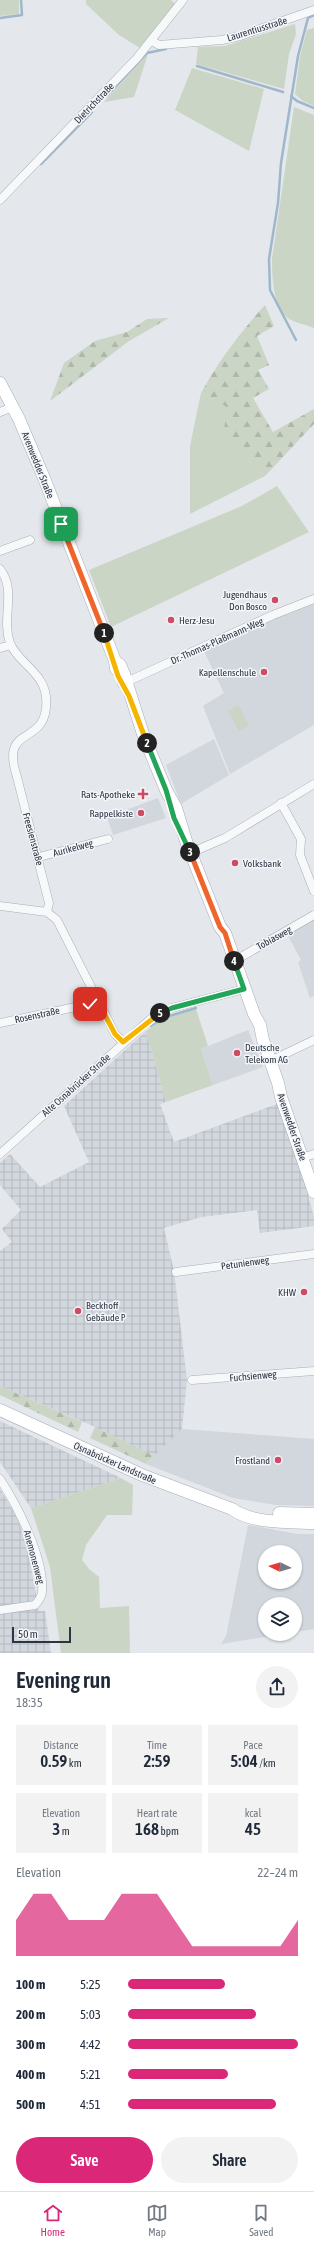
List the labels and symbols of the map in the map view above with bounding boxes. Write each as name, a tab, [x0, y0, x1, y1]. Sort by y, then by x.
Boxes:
street label: Laurentiusstraße	[226, 15, 289, 43]
street label: Dietrichstraße	[72, 80, 116, 126]
street label: Avenwedder Straße	[20, 430, 57, 500]
pin	[44, 507, 78, 541]
place label: Jugendhaus Don Bosco	[223, 589, 267, 612]
marker: Jugendhaus Don Bosco	[270, 595, 280, 605]
marker: Herz-Jesu	[166, 615, 176, 625]
street label: Dr.-Thomas-Plaßmann-Weg	[169, 615, 266, 666]
place label: Herz-Jesu	[179, 615, 215, 626]
pin: 1	[94, 623, 114, 643]
place label: Kapellenschule	[199, 667, 256, 678]
marker: Kapellenschule	[259, 667, 269, 677]
pin: 2	[137, 733, 157, 753]
place label: Rats-Apotheke	[81, 789, 135, 800]
marker: Rats-Apotheke	[138, 789, 148, 799]
place label: Rappelkiste	[89, 808, 133, 819]
marker: Rappelkiste	[136, 808, 146, 818]
street label: Freesienstraße	[21, 811, 45, 867]
street label: Aurikelweg	[52, 837, 95, 859]
pin: 3	[180, 842, 200, 862]
marker: Volksbank	[230, 858, 240, 868]
place label: Volksbank	[243, 858, 282, 869]
street label: Tobiasweg	[255, 924, 294, 952]
pin: 4	[224, 951, 244, 971]
pin	[73, 987, 107, 1021]
pin: 5	[150, 1003, 170, 1023]
street label: Rosenstraße	[14, 1005, 61, 1025]
place label: Deutsche Telekom AG	[245, 1042, 288, 1065]
marker: Deutsche Telekom AG	[232, 1048, 242, 1058]
street label: Alte Osnabrücker Straße	[40, 1051, 113, 1119]
street label: Avenwedder Straße	[275, 1092, 309, 1163]
street label: Petunienweg	[220, 1254, 270, 1272]
place label: KHW	[278, 1287, 297, 1298]
marker: KHW	[299, 1287, 309, 1297]
place label: Beckhoff Gebäude P	[86, 1300, 126, 1323]
marker: Beckhoff Gebäude P	[73, 1306, 83, 1316]
street label: Fuchsienweg	[229, 1368, 278, 1384]
street label: Osnabrücker Landstraße	[72, 1440, 158, 1486]
place label: Frostland	[235, 1455, 270, 1466]
marker: Frostland	[273, 1455, 283, 1465]
street label: Anemonenweg	[22, 1529, 47, 1586]
north arrow	[258, 1545, 302, 1589]
scale bar	[12, 1625, 71, 1644]

